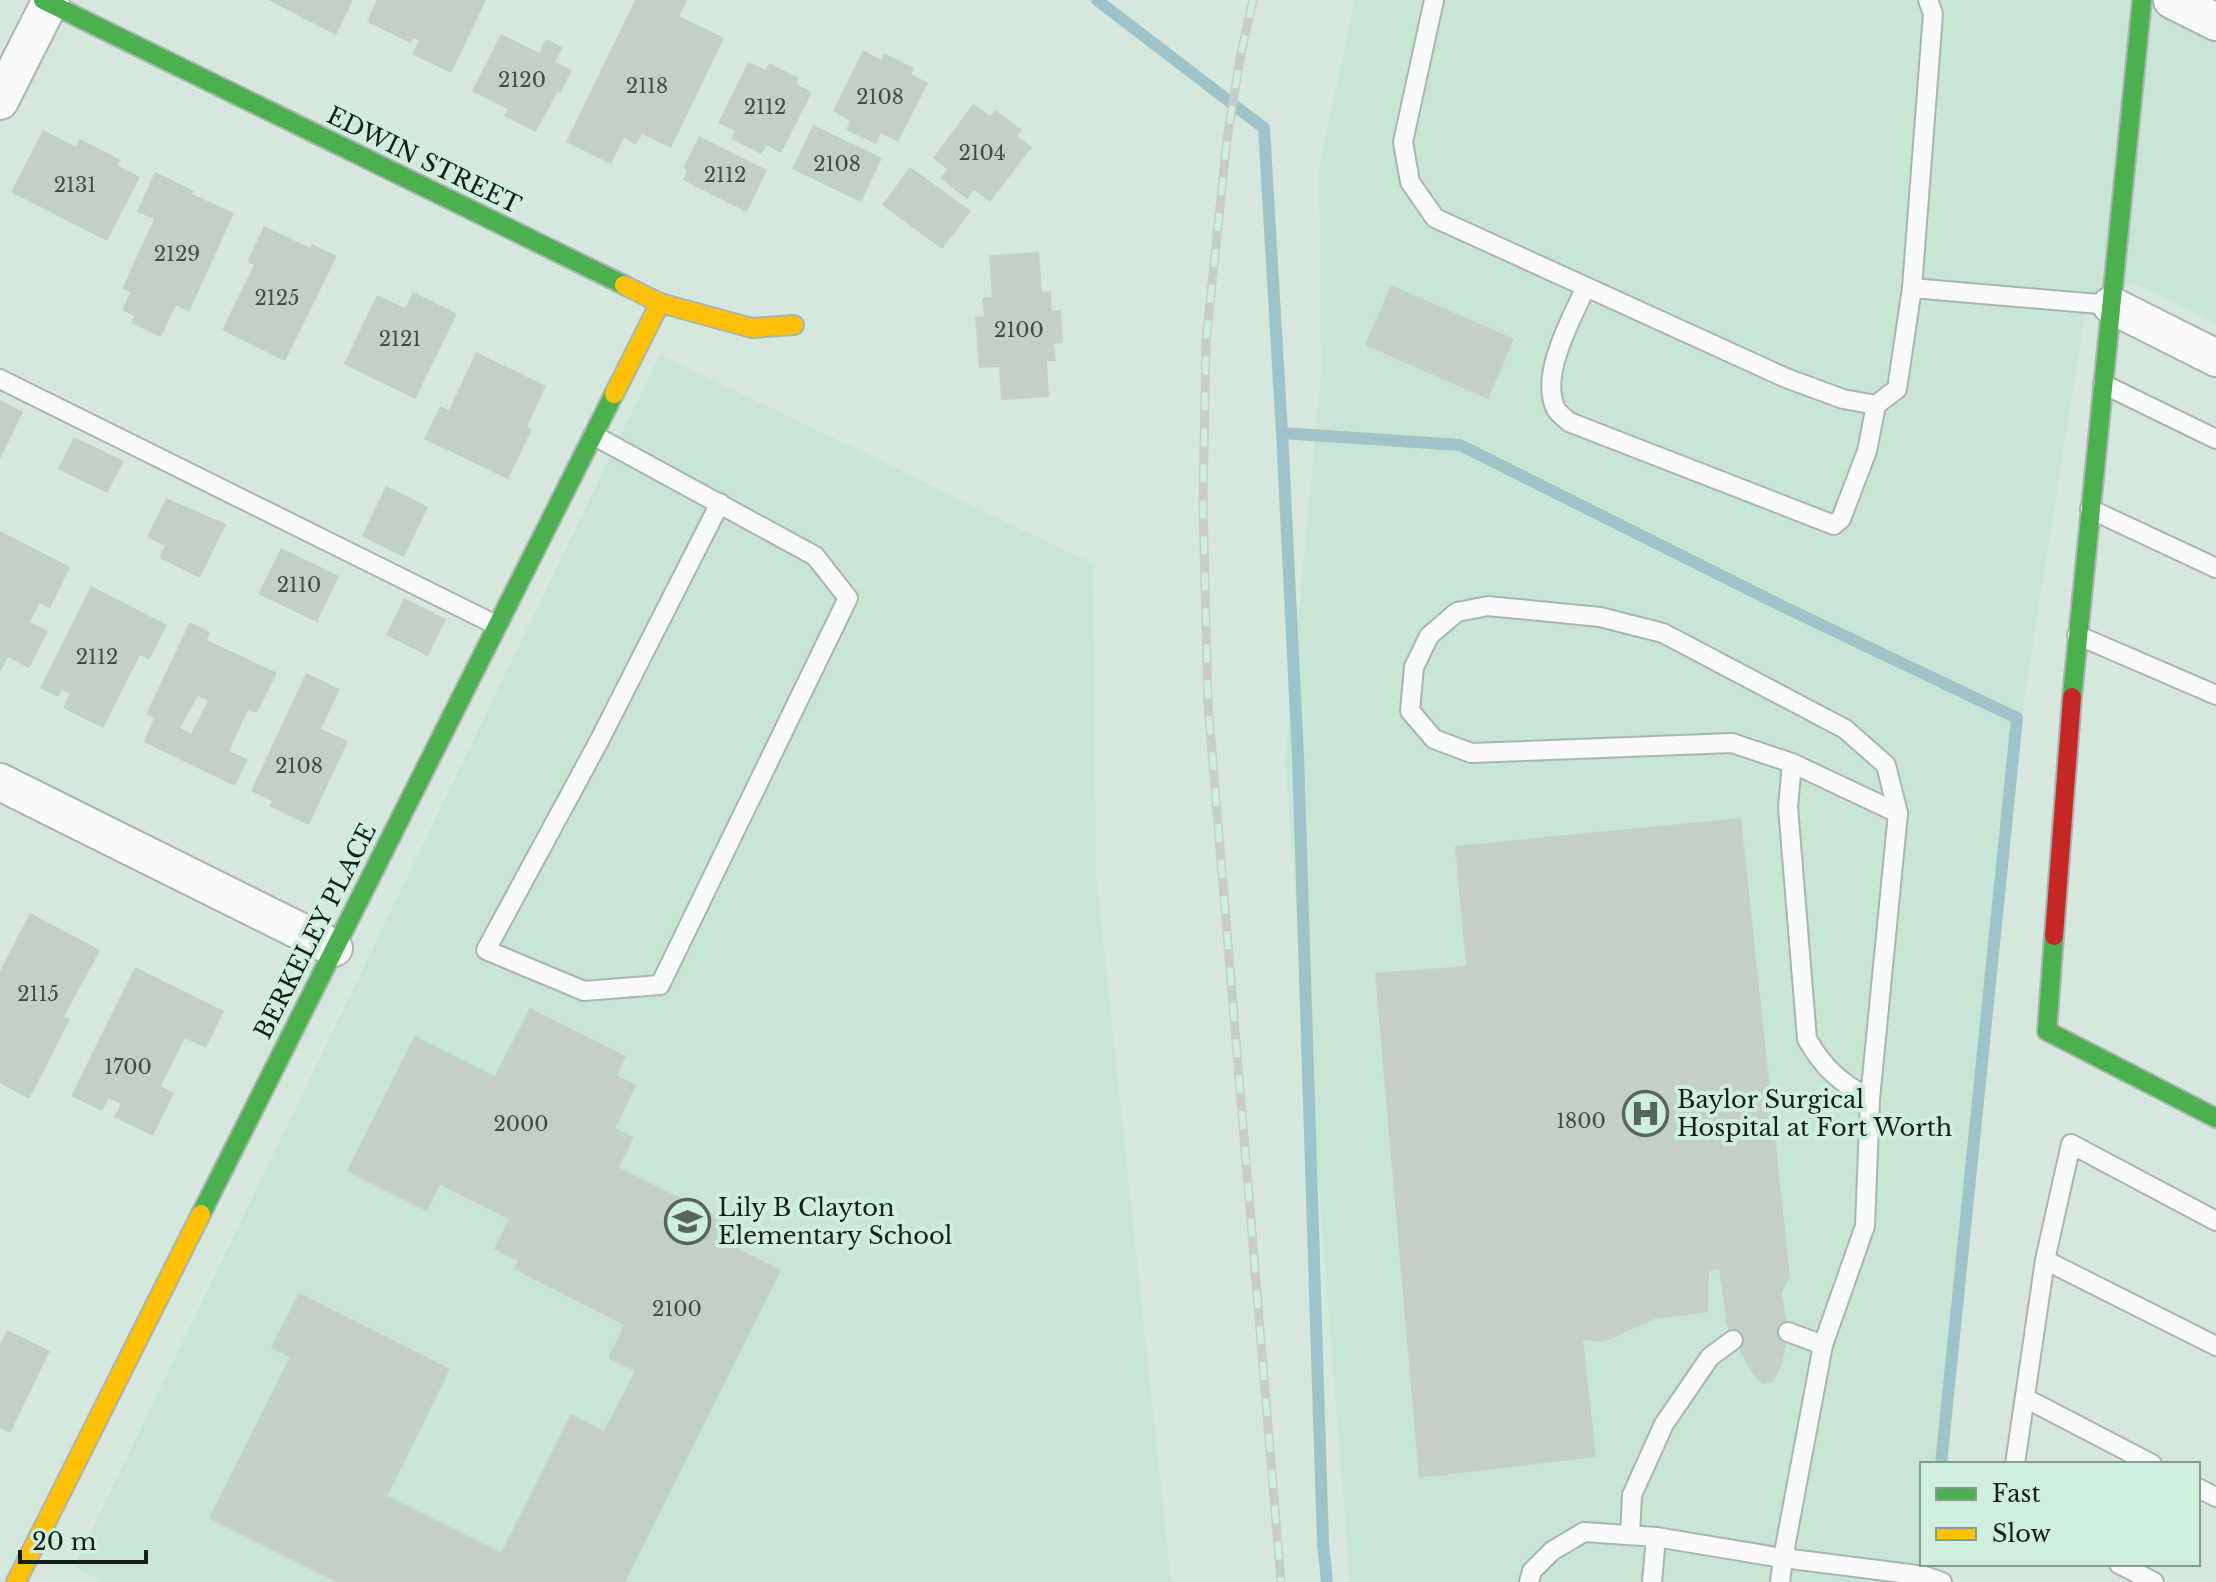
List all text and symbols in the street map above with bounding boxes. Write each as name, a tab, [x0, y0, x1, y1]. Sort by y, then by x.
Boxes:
house number: 2120	[498, 68, 546, 92]
house number: 2118	[626, 74, 668, 98]
house number: 2108	[856, 85, 904, 109]
house number: 2112	[744, 95, 786, 119]
street label: EDWIN STREET	[322, 100, 526, 220]
house number: 2104	[958, 141, 1006, 165]
house number: 2108	[813, 152, 861, 176]
house number: 2112	[704, 163, 746, 187]
house number: 2131	[54, 173, 96, 197]
house number: 2129	[154, 242, 200, 266]
house number: 2125	[255, 286, 299, 310]
house number: 2100	[994, 318, 1044, 342]
house number: 2121	[379, 327, 421, 351]
house number: 2110	[277, 573, 321, 597]
house number: 2112	[76, 645, 118, 669]
house number: 2108	[275, 754, 323, 778]
street label: BERKELEY PLACE	[248, 818, 382, 1044]
house number: 2115	[17, 982, 59, 1006]
house number: 1700	[104, 1055, 152, 1079]
place label: Baylor Surgical Hospital at Fort Worth	[1677, 1085, 1952, 1142]
hospital icon: Baylor Surgical Hospital at Fort Worth	[1622, 1089, 1670, 1137]
house number: 1800	[1556, 1109, 1606, 1133]
house number: 2000	[493, 1112, 549, 1136]
place label: Lily B Clayton Elementary School	[718, 1193, 953, 1250]
school or university icon: Lily B Clayton Elementary School	[663, 1197, 711, 1245]
house number: 2100	[652, 1297, 702, 1321]
legend	[1920, 1462, 2200, 1566]
text: Fast	[1992, 1479, 2040, 1508]
scale bar	[20, 1514, 146, 1564]
text: Slow	[1992, 1519, 2051, 1548]
text: 20 m	[32, 1527, 97, 1556]

